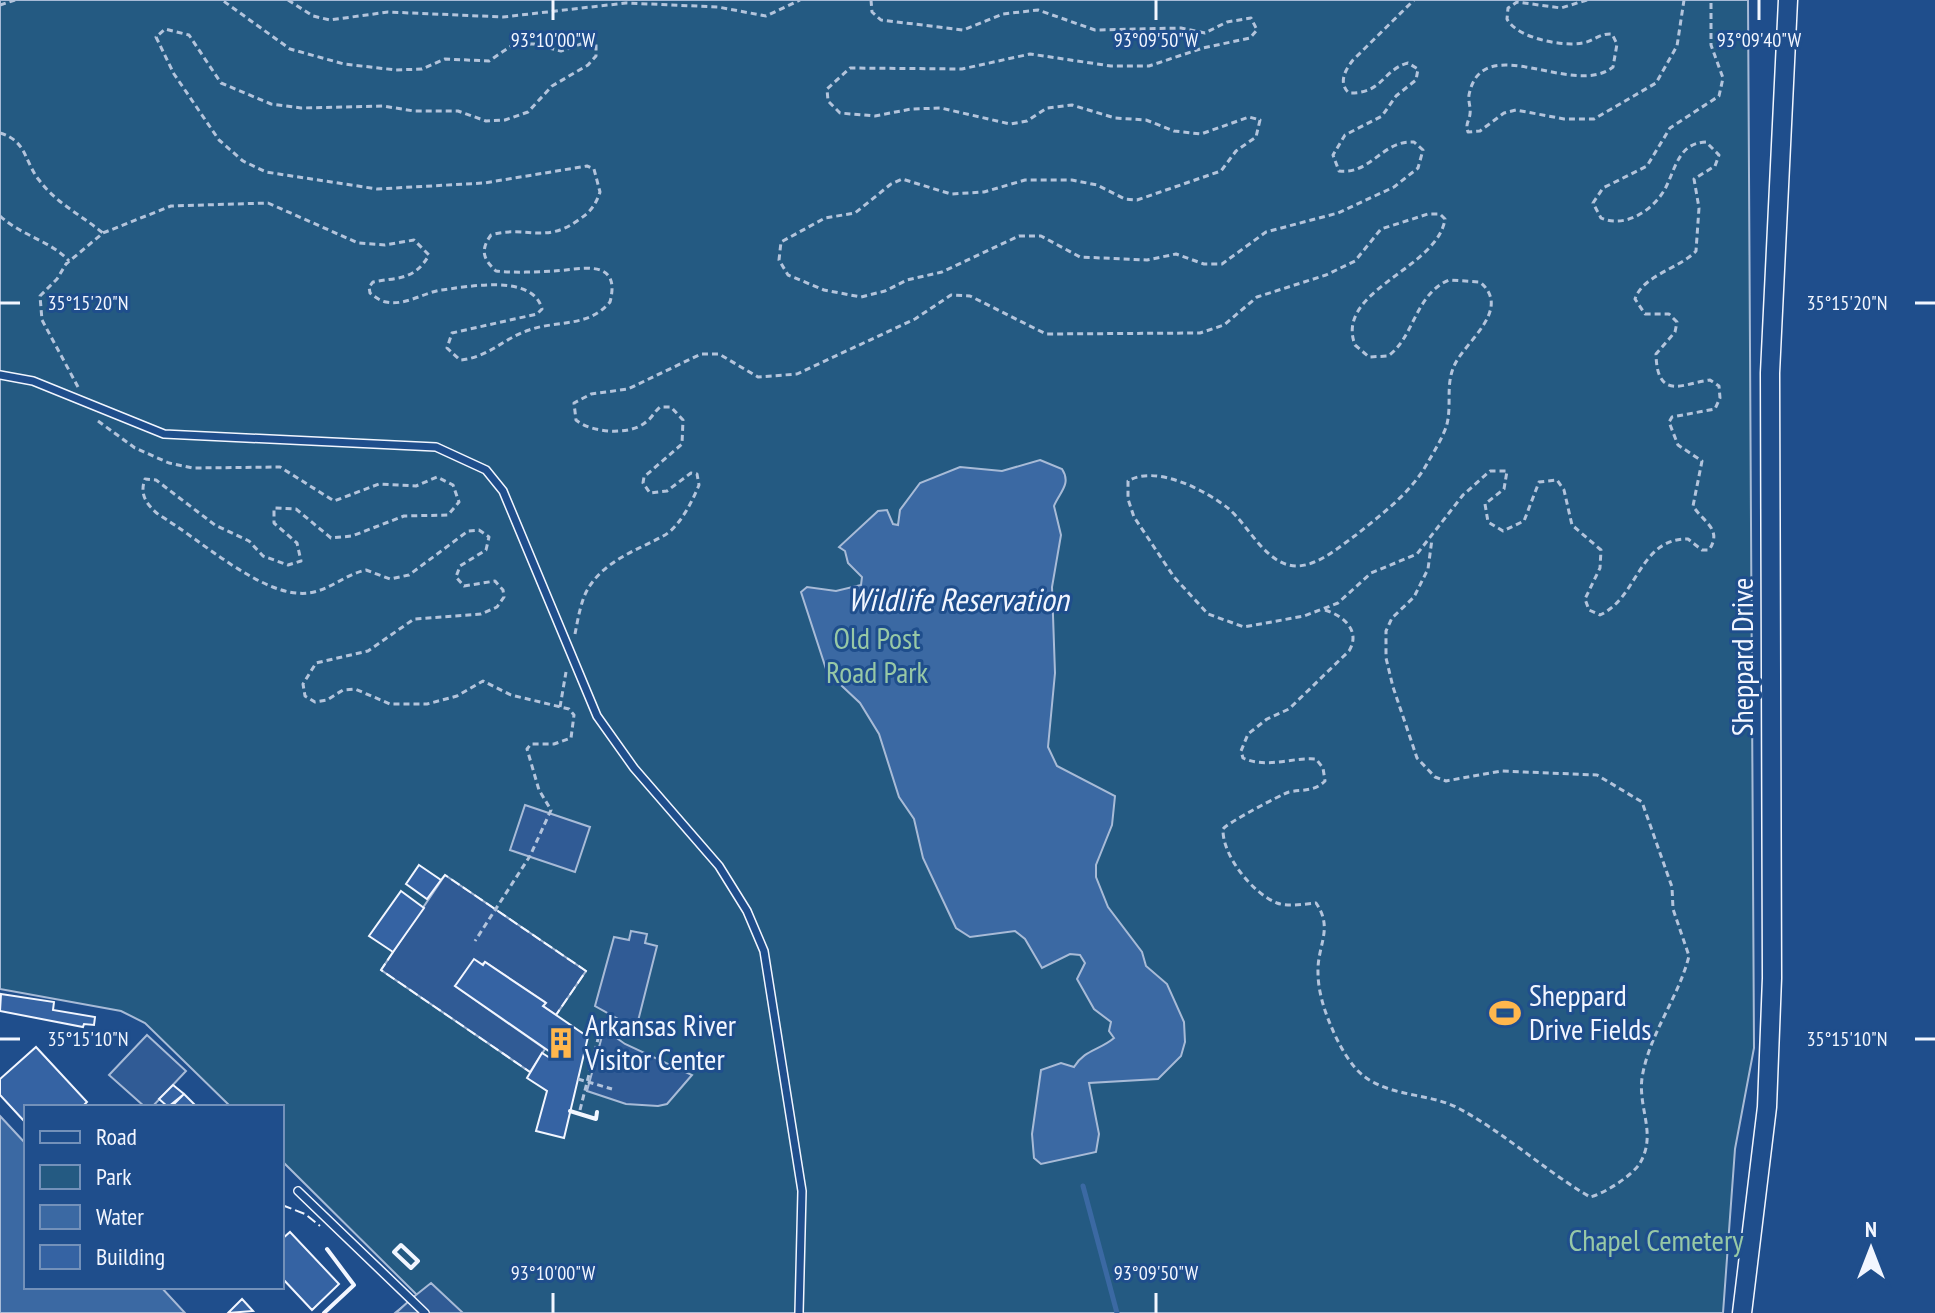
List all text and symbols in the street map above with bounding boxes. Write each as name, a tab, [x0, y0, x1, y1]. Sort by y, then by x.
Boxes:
text: 93°10'00"W	[511, 27, 596, 53]
text: 93°09'50"W	[1114, 27, 1199, 53]
text: 93°09'40"W	[1717, 27, 1802, 53]
text: 35°15'20"N	[48, 290, 128, 316]
text: 35°15'20"N	[1807, 290, 1887, 316]
water label: Wildlife Reservation	[847, 578, 1070, 620]
street label: Sheppard Drive	[1722, 578, 1761, 736]
park label: Old Post Road Park	[826, 618, 928, 691]
place label: Sheppard Drive Fields	[1529, 975, 1651, 1048]
sports icon: Sheppard Drive Fields	[1488, 996, 1522, 1030]
place label: Arkansas River Visitor Center	[584, 1005, 737, 1078]
text: 35°15'10"N	[48, 1026, 128, 1052]
building icon: Arkansas River Visitor Center	[544, 1026, 578, 1060]
text: 35°15'10"N	[1807, 1026, 1887, 1052]
legend	[24, 1105, 284, 1289]
text: Road	[96, 1121, 137, 1152]
text: Park	[96, 1161, 132, 1192]
text: Water	[96, 1201, 144, 1232]
north arrow	[1831, 1209, 1911, 1289]
text: N	[1865, 1215, 1877, 1243]
park label: Chapel Cemetery	[1569, 1220, 1744, 1259]
text: Building	[96, 1241, 165, 1272]
text: 93°10'00"W	[511, 1260, 596, 1286]
text: 93°09'50"W	[1114, 1260, 1199, 1286]

